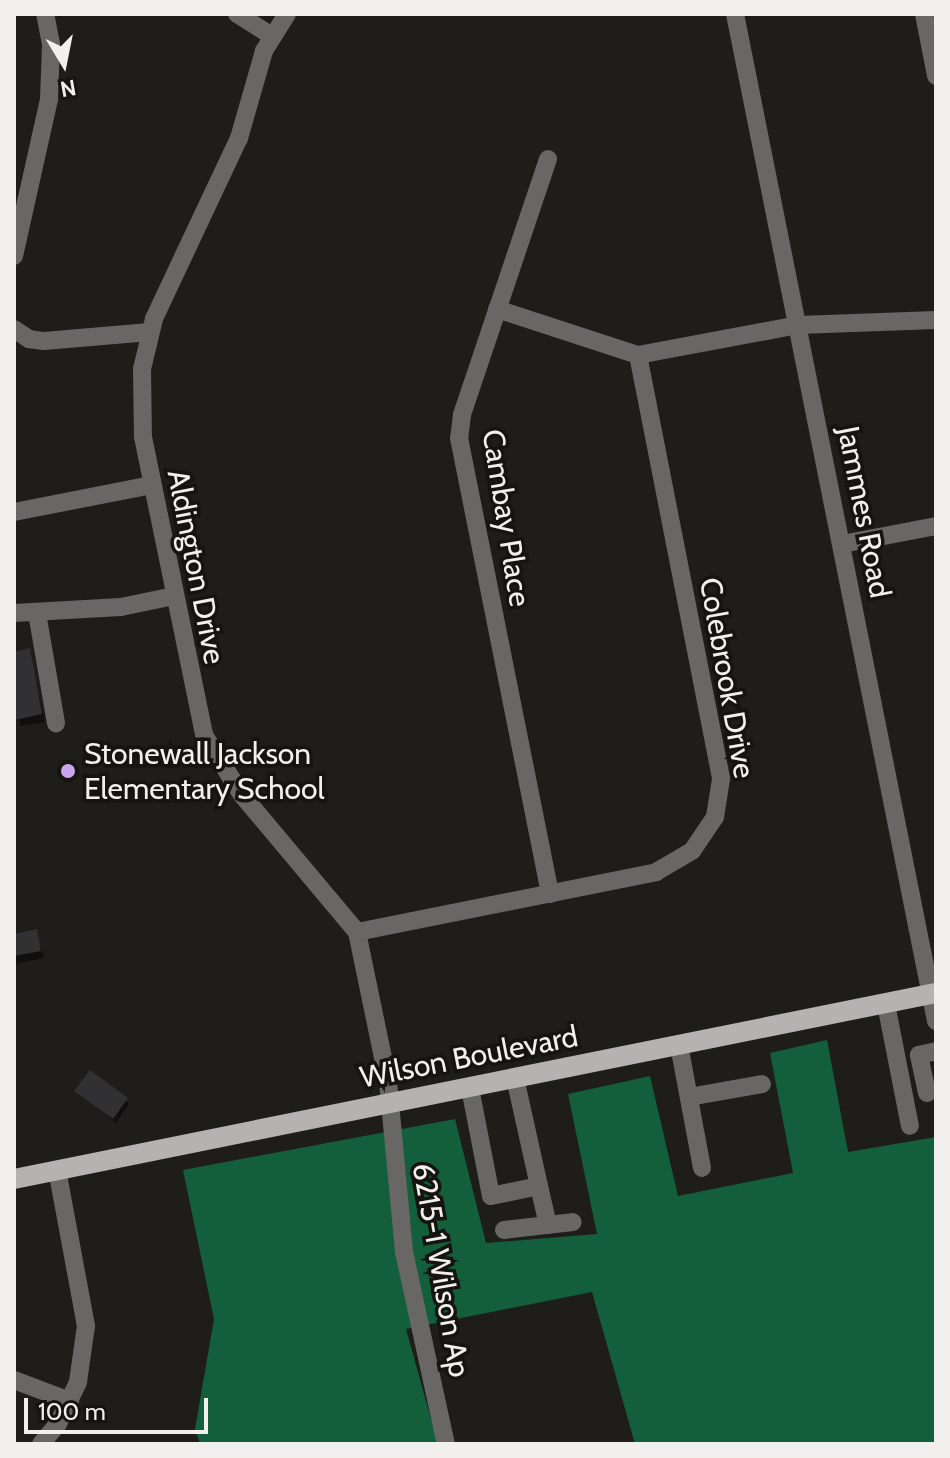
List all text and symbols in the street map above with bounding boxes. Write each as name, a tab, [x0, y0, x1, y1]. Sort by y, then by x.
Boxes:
north arrow	[24, 24, 104, 104]
text: N	[58, 73, 78, 103]
street label: Jammes Road	[830, 423, 898, 601]
street label: Cambay Place	[474, 427, 538, 609]
street label: Aldington Drive	[160, 467, 232, 667]
street label: Colebrook Drive	[692, 575, 762, 781]
place label: Stonewall Jackson Elementary School	[84, 736, 324, 806]
marker: Stonewall Jackson Elementary School	[59, 762, 77, 780]
street label: Wilson Boulevard	[357, 1018, 581, 1096]
street label: 6215-1 Wilson Ap	[404, 1160, 478, 1380]
scale bar	[28, 1382, 212, 1432]
text: 100 m	[38, 1397, 106, 1426]

